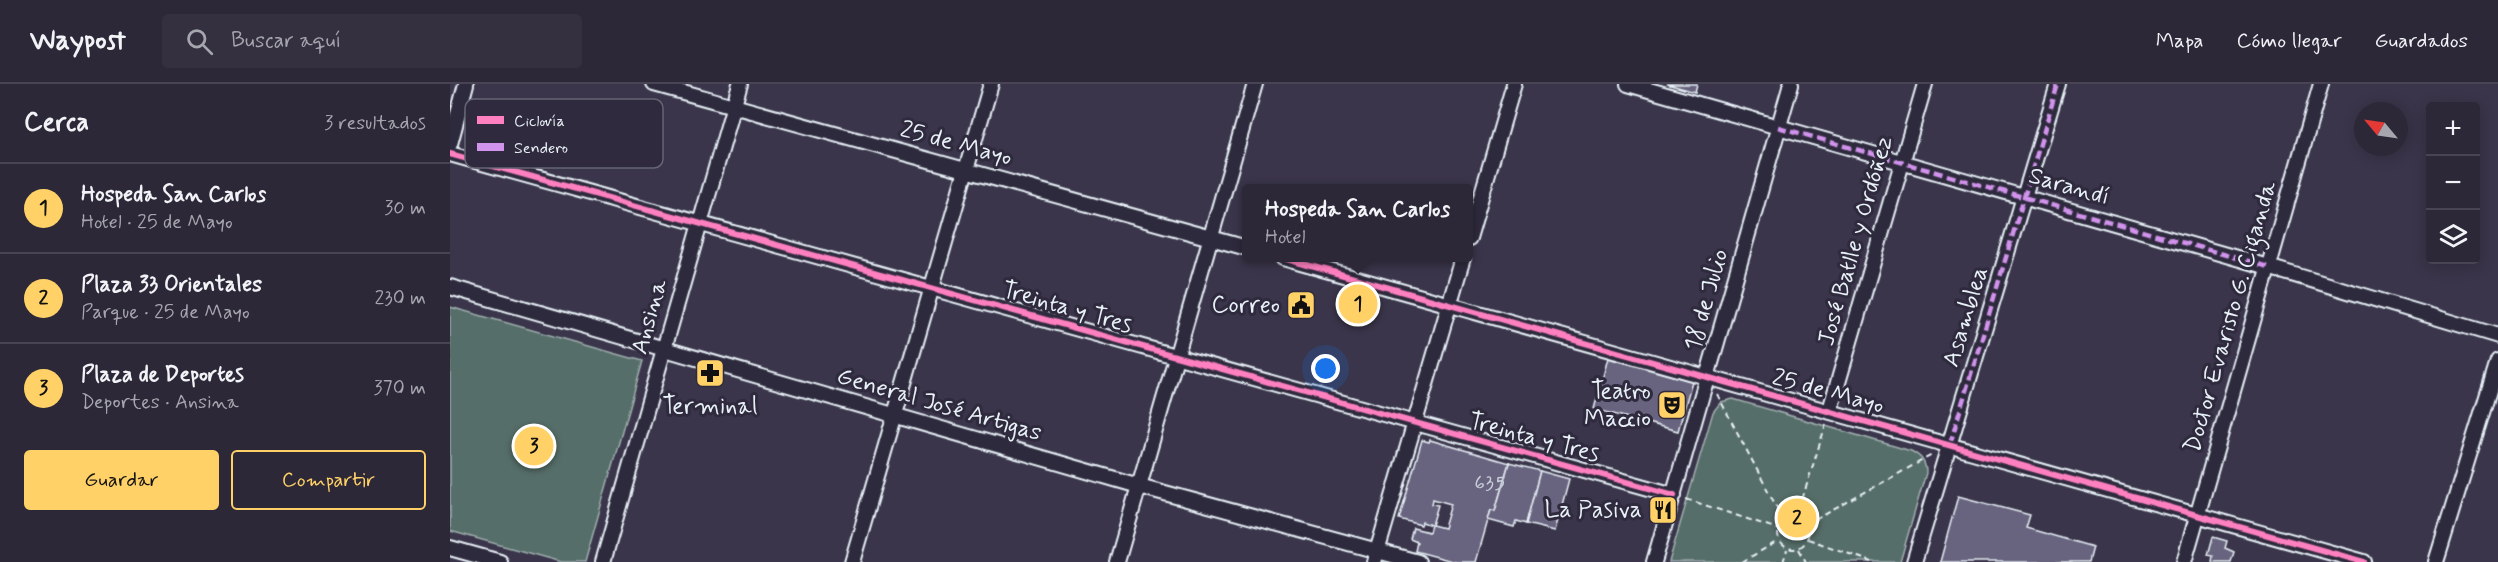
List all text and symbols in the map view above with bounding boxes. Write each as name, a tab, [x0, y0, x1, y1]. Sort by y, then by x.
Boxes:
search box	[162, 14, 582, 68]
text: Waypost	[30, 23, 126, 60]
icon: search	[183, 25, 216, 58]
text: Buscar aquí	[231, 27, 341, 55]
text: Mapa	[2156, 27, 2204, 55]
text: Cómo llegar	[2237, 27, 2342, 55]
text: Guardados	[2375, 27, 2468, 55]
legend	[465, 99, 663, 168]
north arrow	[2354, 102, 2408, 156]
map controls	[2426, 102, 2480, 264]
button: +	[2426, 102, 2480, 156]
text: Cerca	[24, 106, 89, 140]
text: 3 resultados	[324, 110, 426, 137]
text: Ciclovía	[514, 111, 565, 132]
street label: 25 de Mayo	[897, 114, 1015, 174]
street label: José Batlle y Ordóñez	[1811, 132, 1901, 349]
text: Sendero	[514, 138, 568, 159]
button: −	[2426, 156, 2480, 210]
street label: Sarandí	[2025, 161, 2113, 213]
street label: Doctor Evaristo G. Ciganda	[2177, 177, 2288, 457]
text: Hospeda San Carlos	[81, 181, 266, 209]
popup	[1242, 184, 1473, 262]
text: 1	[39, 195, 48, 222]
text: 30 m	[384, 195, 426, 222]
text: Hospeda San Carlos	[1265, 196, 1450, 224]
text: Hotel · 25 de Mayo	[81, 209, 233, 236]
button: layers	[2426, 210, 2480, 264]
text: Hotel	[1265, 224, 1306, 251]
street label: 18 de Julio	[1678, 246, 1736, 354]
street label: Asamblea	[1936, 263, 1996, 371]
text: Plaza 33 Orientales	[81, 271, 262, 299]
street label: Ansina	[625, 275, 676, 358]
street label: Treinta y Tres	[998, 275, 1136, 341]
pin: 1	[1338, 282, 1378, 326]
text: 2	[39, 285, 48, 312]
text: 230 m	[374, 285, 426, 312]
public building icon: Correo	[1285, 289, 1317, 321]
place label: Correo	[1211, 290, 1280, 321]
text: Parque · 25 de Mayo	[81, 299, 250, 326]
your location	[1311, 354, 1340, 383]
pharmacy icon: Terminal	[694, 357, 726, 389]
text: Plaza de Deportes	[81, 361, 244, 389]
street label: General José Artigas	[833, 361, 1045, 449]
street label: 25 de Mayo	[1769, 362, 1887, 422]
text: 3	[39, 375, 48, 402]
text: 370 m	[374, 375, 426, 402]
place label: Teatro Maccio	[1584, 376, 1651, 435]
text: Deportes · Ansina	[81, 389, 239, 416]
theatre icon: Teatro Maccio	[1656, 389, 1688, 421]
place label: Terminal	[662, 391, 758, 422]
street label: Treinta y Tres	[1465, 406, 1603, 470]
pin: 3	[514, 424, 554, 469]
button: Guardar	[24, 450, 219, 510]
button: Compartir	[231, 450, 426, 510]
house number: 635	[1474, 469, 1506, 497]
restaurant icon: La Pasiva	[1647, 494, 1679, 526]
place label: La Pasiva	[1544, 495, 1642, 526]
pin: 2	[1778, 496, 1816, 540]

